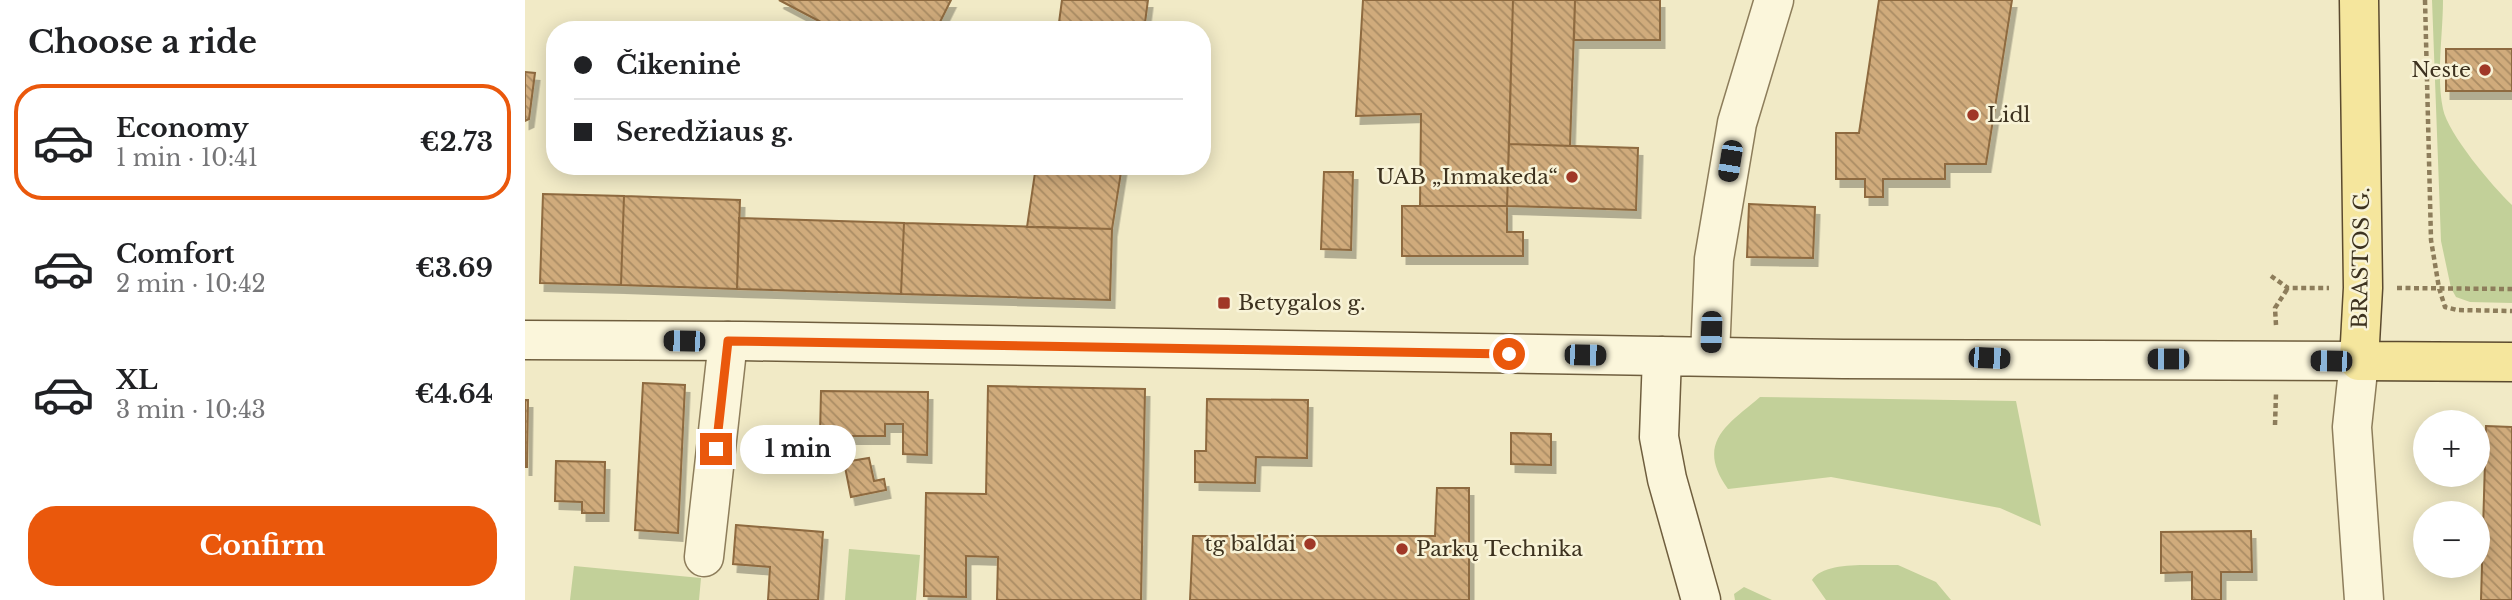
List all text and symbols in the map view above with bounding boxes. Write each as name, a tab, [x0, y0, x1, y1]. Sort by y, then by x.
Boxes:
text: Choose a ride	[28, 22, 257, 62]
text: Čikeninė	[616, 49, 741, 81]
place label: Neste	[2411, 57, 2471, 83]
marker: Neste	[2477, 62, 2493, 78]
place label: Lidl	[1987, 102, 2031, 128]
marker: Lidl	[1965, 107, 1981, 123]
icon: car	[32, 111, 95, 174]
text: Economy	[116, 112, 249, 144]
text: Seredžiaus g.	[616, 116, 793, 148]
text: €2.73	[420, 126, 493, 158]
car	[1717, 139, 1744, 183]
text: 1 min · 10:41	[116, 144, 258, 172]
place label: UAB „Inmakeda“	[1376, 164, 1558, 190]
marker: UAB „Inmakeda“	[1564, 169, 1580, 185]
street label: BRASTOS G.	[2347, 187, 2375, 329]
icon: car	[32, 237, 95, 300]
text: Comfort	[116, 238, 234, 270]
text: €3.69	[415, 252, 493, 284]
text: 2 min · 10:42	[116, 270, 266, 298]
place label: Betygalos g.	[1238, 290, 1366, 316]
marker: Betygalos g.	[1216, 295, 1232, 311]
car	[1700, 311, 1723, 353]
car	[663, 330, 706, 352]
route start	[1493, 338, 1525, 370]
car	[1564, 344, 1607, 366]
car	[1968, 347, 2011, 369]
car	[2148, 349, 2190, 370]
car	[2310, 350, 2353, 372]
icon: car	[32, 363, 95, 426]
text: XL	[116, 364, 158, 396]
text: €4.64	[415, 378, 493, 410]
text: 3 min · 10:43	[116, 396, 266, 424]
map controls	[2413, 410, 2490, 578]
button: +	[2413, 410, 2490, 487]
callout: 1 min	[741, 424, 856, 474]
route end	[700, 433, 732, 465]
text: 1 min	[765, 435, 831, 463]
button: −	[2413, 501, 2490, 578]
button: Confirm	[28, 506, 497, 586]
place label: tg baldai	[1205, 531, 1296, 557]
marker: tg baldai	[1302, 536, 1318, 552]
place label: Parkų Technika	[1416, 536, 1583, 562]
marker: Parkų Technika	[1394, 541, 1410, 557]

